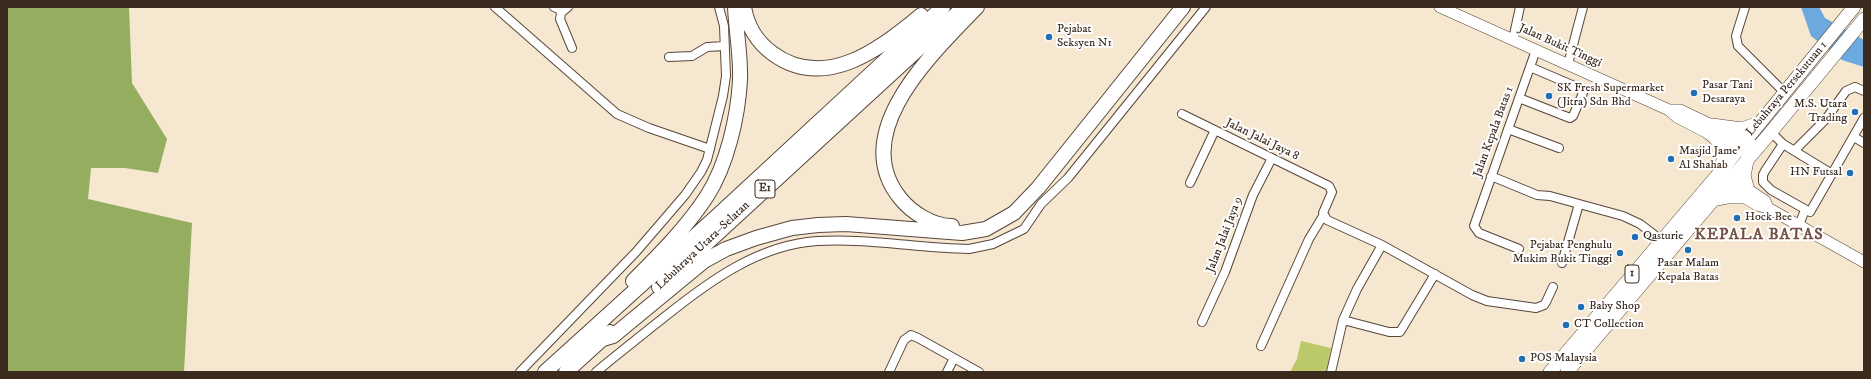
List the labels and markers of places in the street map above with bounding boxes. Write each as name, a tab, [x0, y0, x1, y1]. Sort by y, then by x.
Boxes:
place label: Pejabat Seksyen N1	[1057, 23, 1112, 51]
marker: Pejabat Seksyen N1	[1044, 32, 1054, 42]
place label: Pasar Tani Desaraya	[1702, 79, 1753, 107]
place label: SK Fresh Supermarket (Jitra) Sdn Bhd	[1557, 82, 1664, 110]
marker: Pasar Tani Desaraya	[1689, 88, 1699, 98]
marker: SK Fresh Supermarket (Jitra) Sdn Bhd	[1544, 91, 1554, 101]
place label: M.S. Utara Trading	[1794, 98, 1847, 126]
marker: M.S. Utara Trading	[1850, 107, 1860, 117]
place label: Masjid Jame' Al Shahab	[1679, 145, 1740, 173]
marker: Masjid Jame' Al Shahab	[1666, 154, 1676, 164]
place label: HN Futsal	[1790, 166, 1842, 180]
marker: HN Futsal	[1845, 168, 1855, 178]
place label: Hock Bee	[1745, 211, 1792, 225]
marker: Hock Bee	[1732, 213, 1742, 223]
place label: Qasturie	[1643, 230, 1683, 244]
marker: Qasturie	[1630, 232, 1640, 242]
place label: Pejabat Penghulu Mukim Bukit Tinggi	[1513, 239, 1612, 267]
marker: Pasar Malam Kepala Batas	[1683, 245, 1693, 255]
marker: Pejabat Penghulu Mukim Bukit Tinggi	[1615, 248, 1625, 258]
place label: Pasar Malam Kepala Batas	[1657, 257, 1719, 285]
place label: Baby Shop	[1589, 300, 1640, 314]
marker: Baby Shop	[1576, 302, 1586, 312]
place label: CT Collection	[1574, 318, 1644, 332]
marker: CT Collection	[1561, 320, 1571, 330]
place label: POS Malaysia	[1530, 352, 1597, 366]
marker: POS Malaysia	[1517, 354, 1527, 364]

